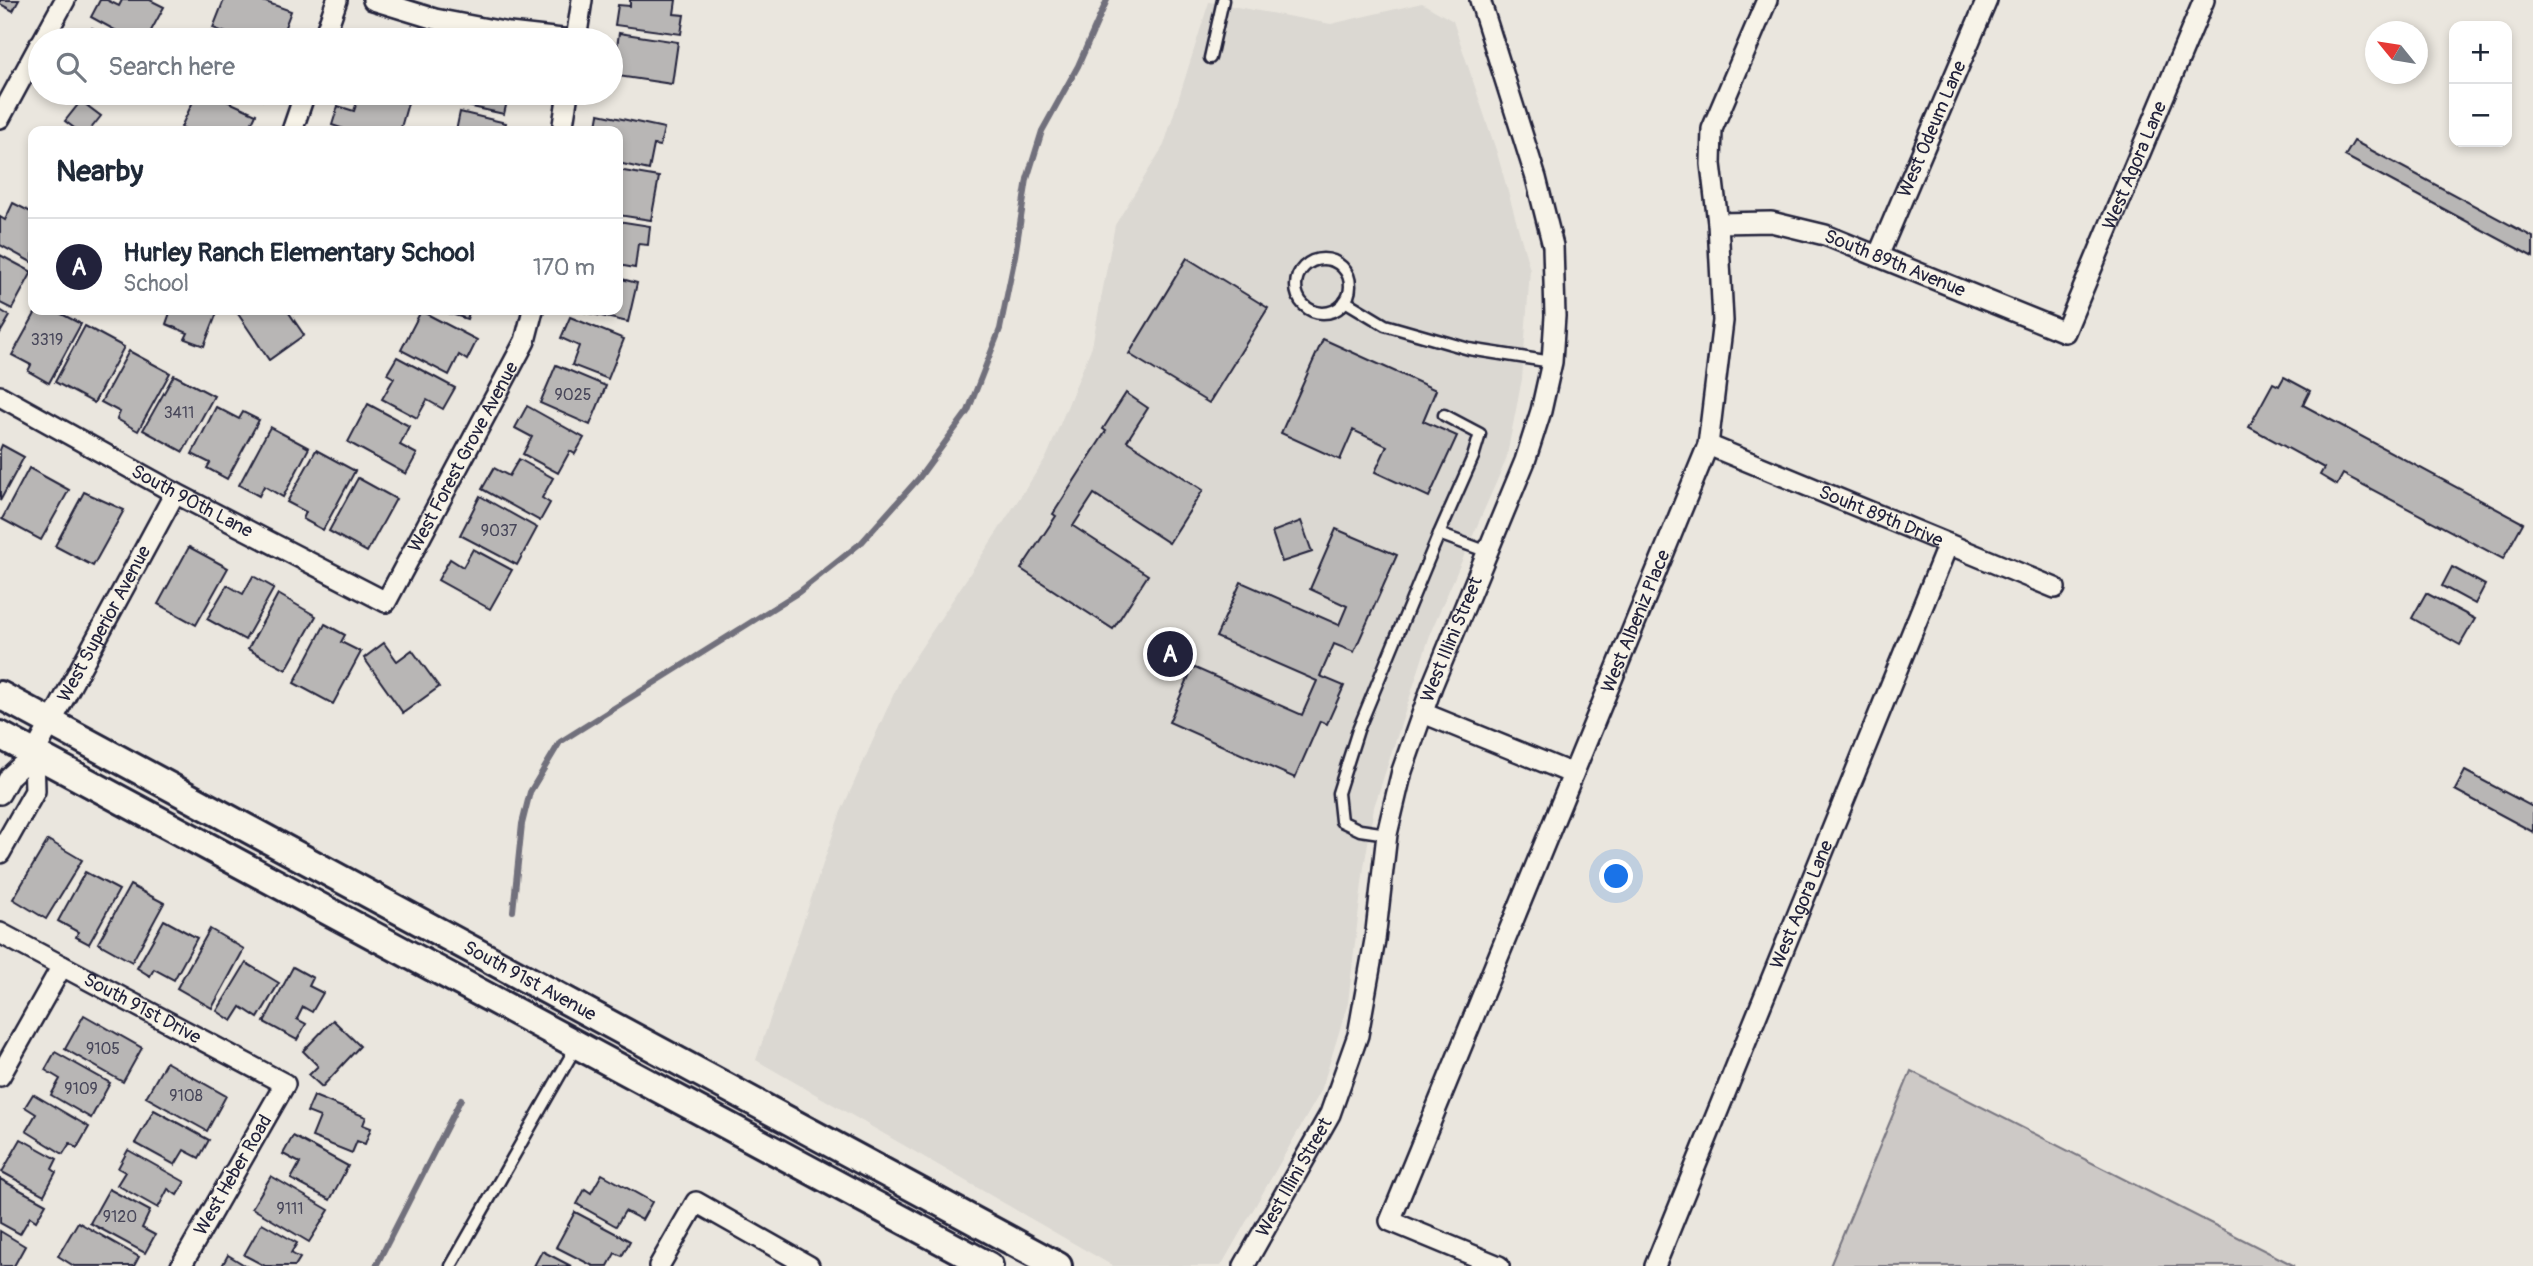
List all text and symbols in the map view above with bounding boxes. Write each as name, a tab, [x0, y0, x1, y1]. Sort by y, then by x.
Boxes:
north arrow	[2365, 21, 2428, 84]
map controls	[2449, 21, 2512, 147]
button: +	[2449, 21, 2512, 84]
search box	[28, 28, 623, 105]
icon: search	[52, 48, 90, 86]
text: Search here	[108, 51, 235, 83]
street label: West Odeum Lane	[1892, 57, 1972, 201]
button: −	[2449, 84, 2512, 147]
street label: West Agora Lane	[2097, 97, 2172, 233]
text: Nearby	[56, 153, 143, 190]
street label: South 89th Avenue	[1821, 224, 1970, 303]
text: Hurley Ranch Elementary School	[123, 237, 475, 269]
text: A	[72, 253, 86, 282]
text: 170 m	[533, 253, 595, 282]
text: School	[123, 269, 189, 298]
house number: 3319	[31, 330, 63, 350]
street label: West Forest Grove Avenue	[403, 357, 524, 556]
house number: 9025	[555, 385, 591, 405]
house number: 3411	[164, 403, 194, 423]
street label: South 90th Lane	[127, 459, 257, 543]
street label: Souht 89th Drive	[1815, 480, 1947, 553]
house number: 9037	[481, 521, 518, 541]
street label: West Superior Avenue	[52, 541, 157, 706]
street label: West Albeniz Place	[1596, 546, 1676, 696]
street label: West Illini Street	[1415, 573, 1488, 705]
pin: A	[1147, 628, 1193, 680]
street label: West Agora Lane	[1765, 836, 1839, 973]
your location	[1599, 859, 1633, 893]
street label: South 91st Avenue	[459, 935, 601, 1027]
street label: South 91st Drive	[79, 967, 206, 1050]
house number: 9105	[86, 1039, 120, 1059]
house number: 9109	[64, 1079, 98, 1099]
house number: 9108	[169, 1086, 203, 1106]
street label: West Heber Road	[189, 1110, 277, 1240]
street label: West Illini Street	[1251, 1113, 1338, 1241]
house number: 9111	[276, 1199, 304, 1219]
house number: 9120	[103, 1207, 137, 1227]

